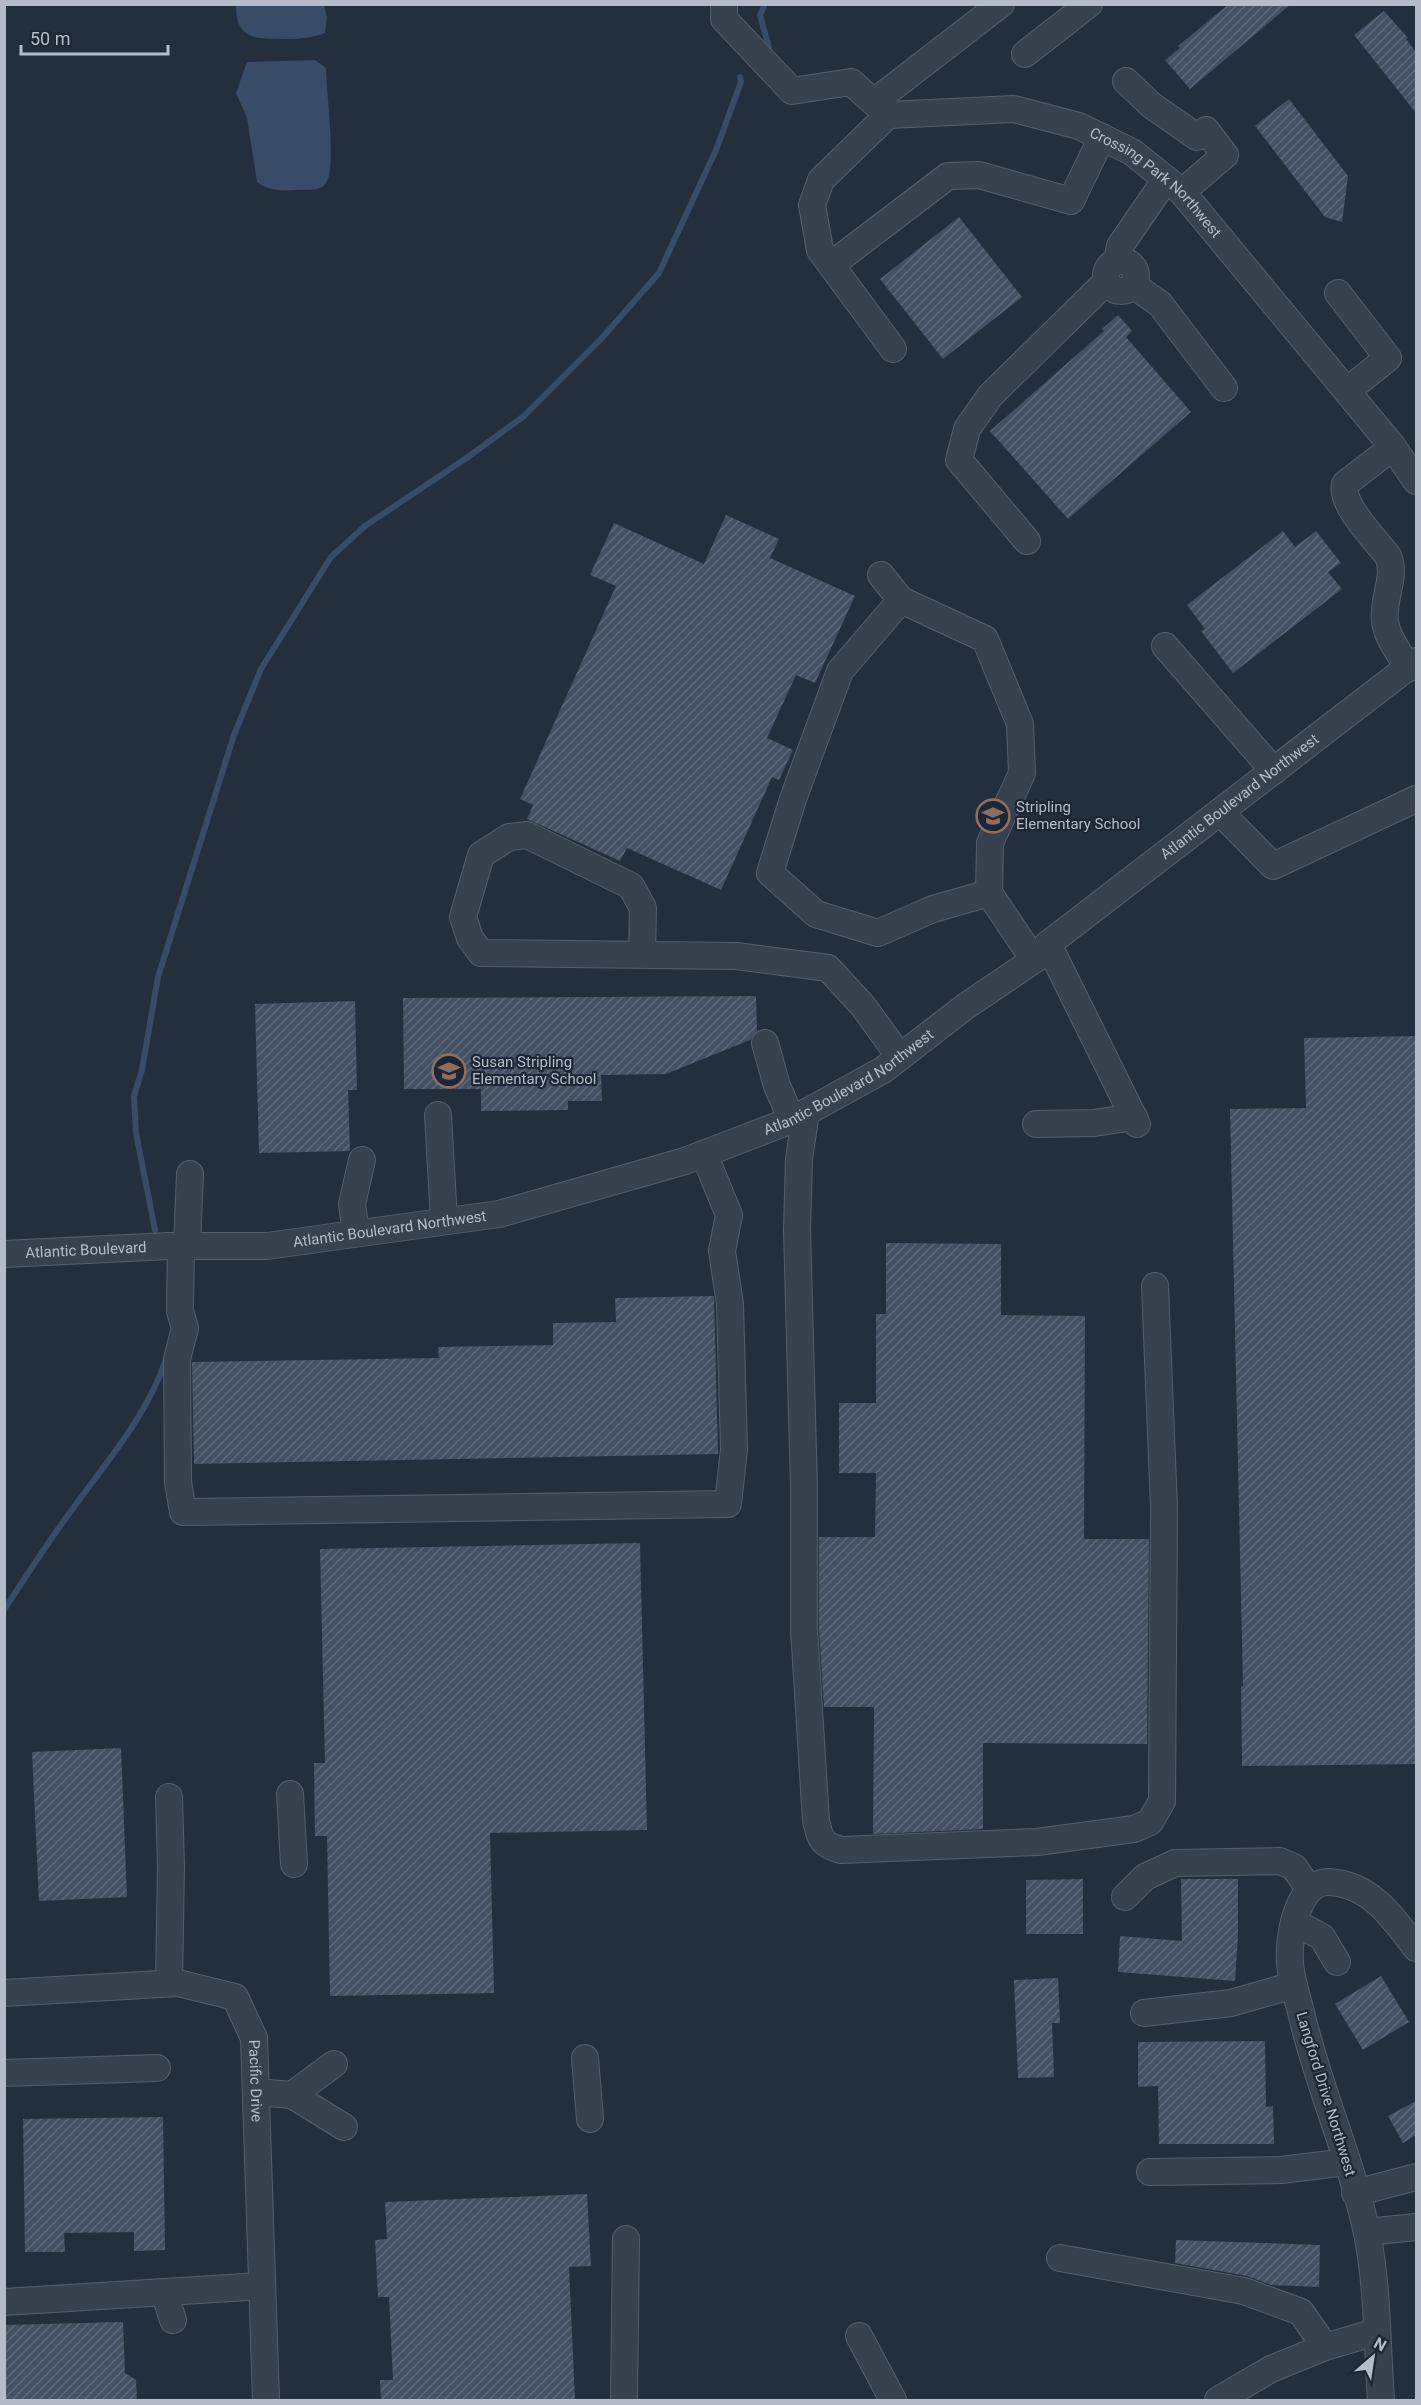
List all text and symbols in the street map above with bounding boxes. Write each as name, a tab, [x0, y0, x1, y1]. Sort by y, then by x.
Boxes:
scale bar	[21, 18, 168, 56]
text: 50 m	[30, 28, 70, 49]
street label: Crossing Park Northwest	[1087, 124, 1225, 241]
street label: Atlantic Boulevard Northwest	[1157, 730, 1322, 863]
school or university icon: Stripling Elementary School	[975, 798, 1011, 834]
place label: Stripling Elementary School	[1016, 798, 1140, 833]
street label: Atlantic Boulevard Northwest	[761, 1025, 937, 1139]
school or university icon: Susan Stripling Elementary School	[431, 1053, 467, 1089]
place label: Susan Stripling Elementary School	[472, 1053, 596, 1088]
street label: Atlantic Boulevard Northwest	[292, 1207, 487, 1251]
street label: Atlantic Boulevard	[25, 1238, 147, 1262]
street label: Langford Drive Northwest	[1292, 2010, 1360, 2178]
street label: Pacific Drive	[245, 2039, 266, 2122]
north arrow	[1343, 2327, 1403, 2387]
text: N	[1370, 2333, 1390, 2355]

